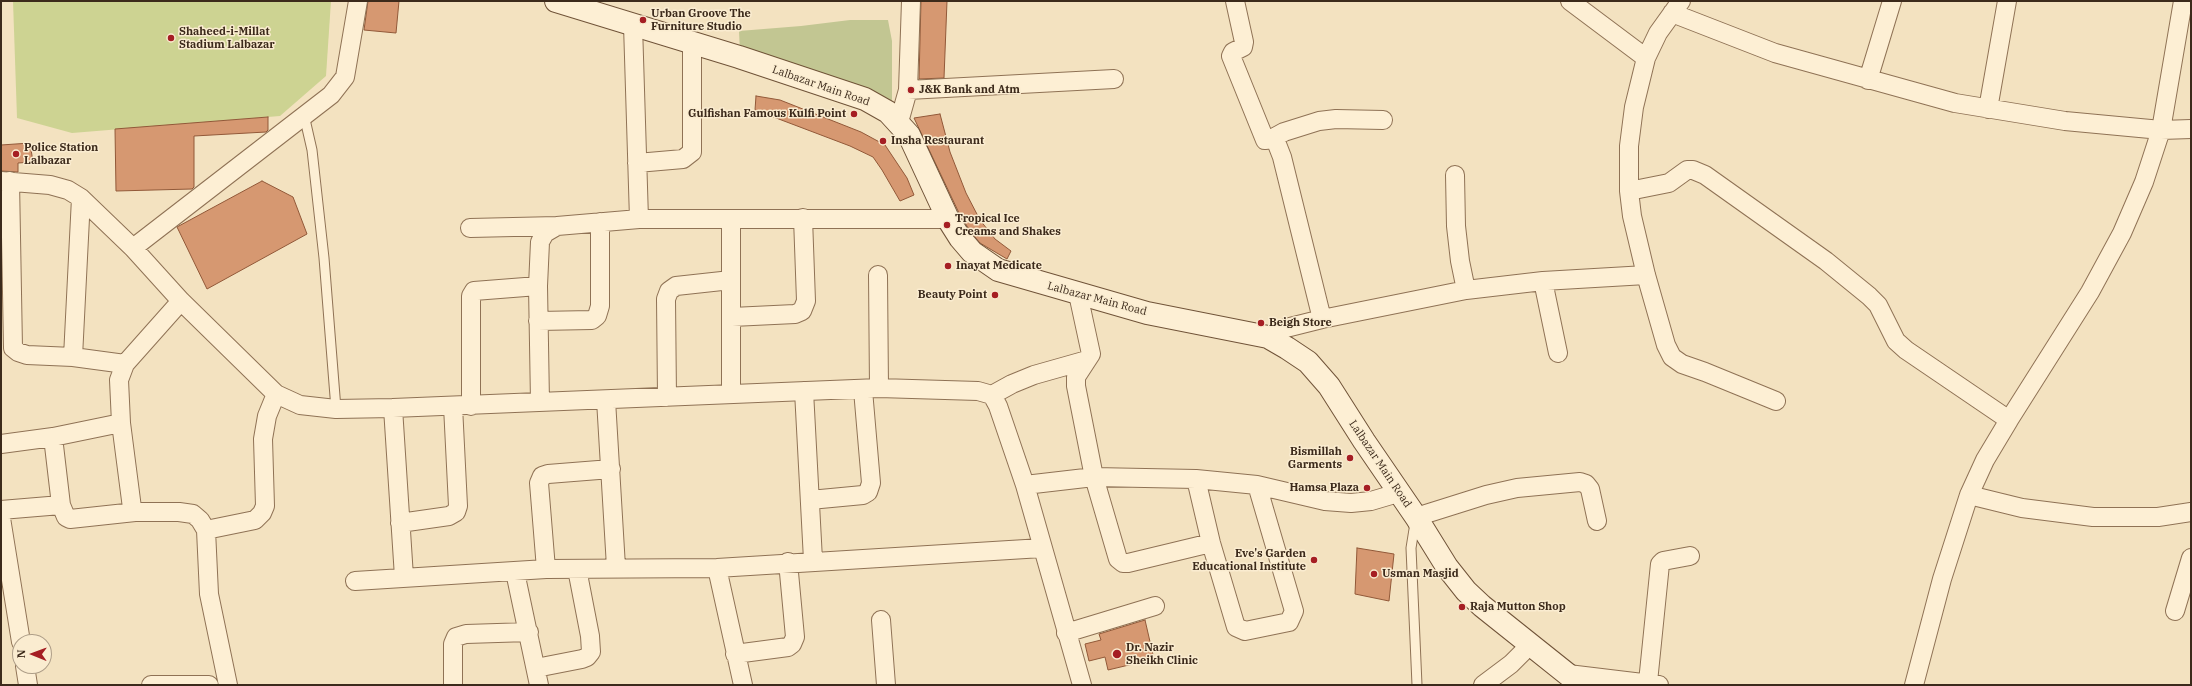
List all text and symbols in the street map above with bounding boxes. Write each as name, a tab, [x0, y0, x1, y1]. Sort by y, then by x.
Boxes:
place label: Urban Groove The Furniture Studio	[651, 7, 751, 33]
marker: Urban Groove The Furniture Studio	[638, 15, 648, 25]
place label: Shaheed-i-Millat Stadium Lalbazar	[179, 25, 275, 51]
marker: Shaheed-i-Millat Stadium Lalbazar	[166, 33, 176, 43]
street label: Lalbazar Main Road	[770, 63, 872, 109]
place label: J&K Bank and Atm	[919, 83, 1020, 97]
marker: J&K Bank and Atm	[906, 85, 916, 95]
place label: Gulfishan Famous Kulfi Point	[688, 107, 846, 121]
marker: Gulfishan Famous Kulfi Point	[849, 109, 859, 119]
place label: Insha Restaurant	[891, 134, 984, 148]
marker: Insha Restaurant	[878, 136, 888, 146]
place label: Police Station Lalbazar	[24, 141, 98, 167]
marker: Police Station Lalbazar	[11, 149, 21, 159]
place label: Tropical Ice Creams and Shakes	[955, 212, 1061, 238]
marker: Tropical Ice Creams and Shakes	[942, 220, 952, 230]
place label: Inayat Medicate	[956, 259, 1042, 273]
marker: Inayat Medicate	[943, 261, 953, 271]
street label: Lalbazar Main Road	[1046, 279, 1148, 319]
place label: Beauty Point	[918, 288, 987, 302]
marker: Beauty Point	[990, 290, 1000, 300]
place label: Beigh Store	[1269, 316, 1332, 330]
marker: Beigh Store	[1256, 318, 1266, 328]
street label: Lalbazar Main Road	[1346, 418, 1414, 510]
place label: Bismillah Garments	[1288, 445, 1342, 471]
marker: Bismillah Garments	[1345, 453, 1355, 463]
place label: Hamsa Plaza	[1289, 481, 1359, 495]
marker: Hamsa Plaza	[1362, 483, 1372, 493]
place label: Eve's Garden Educational Institute	[1192, 547, 1306, 573]
marker: Eve's Garden Educational Institute	[1309, 555, 1319, 565]
place label: Usman Masjid	[1382, 567, 1459, 581]
marker: Usman Masjid	[1369, 569, 1379, 579]
place label: Raja Mutton Shop	[1470, 600, 1566, 614]
marker: Raja Mutton Shop	[1457, 602, 1467, 612]
north arrow	[12, 634, 52, 674]
place label: Dr. Nazir Sheikh Clinic	[1126, 641, 1198, 667]
marker: Dr. Nazir Sheikh Clinic	[1111, 648, 1123, 660]
text: N	[14, 649, 28, 658]

